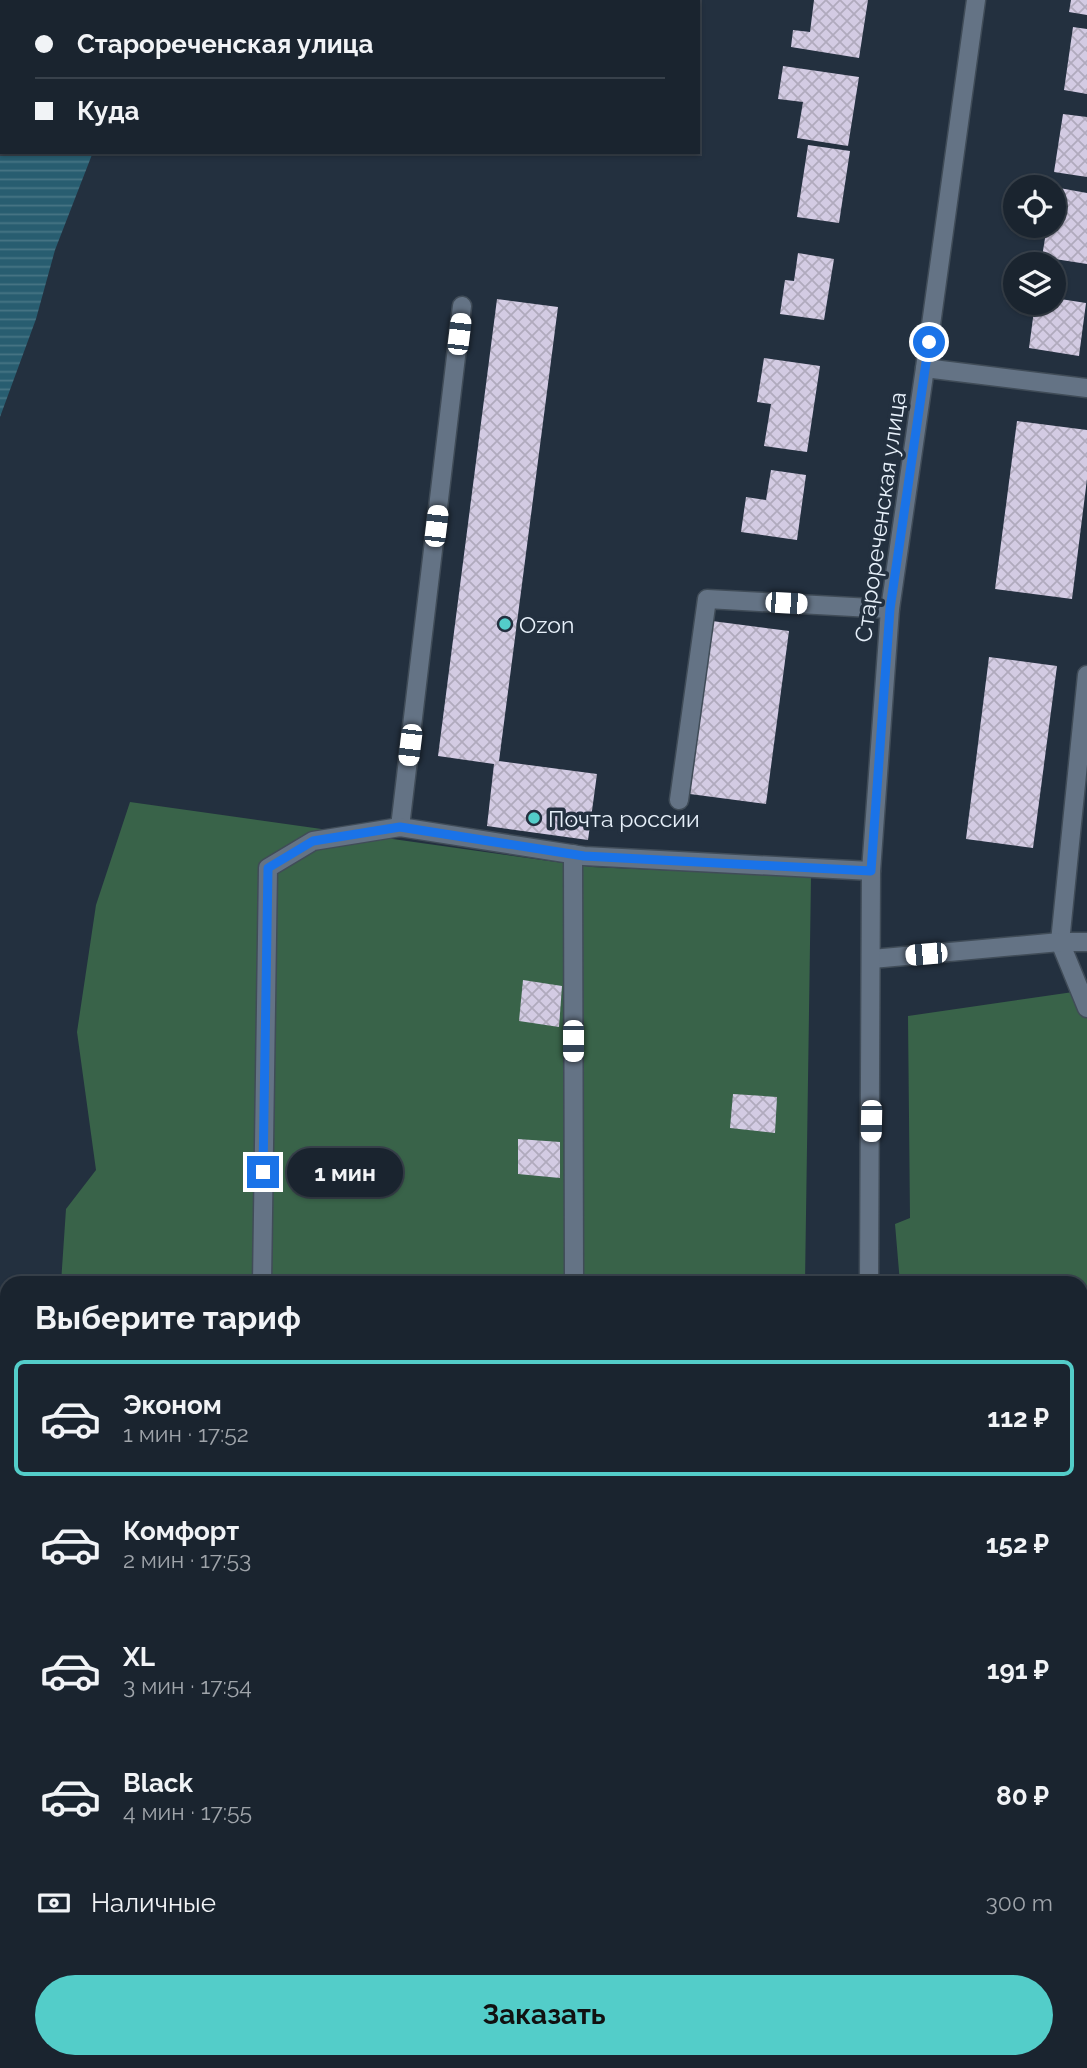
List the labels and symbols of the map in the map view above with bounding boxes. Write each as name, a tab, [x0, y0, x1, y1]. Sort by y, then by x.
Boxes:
car	[447, 312, 472, 356]
route start	[913, 326, 945, 358]
street label: Старореченская улица	[849, 390, 911, 644]
car	[424, 504, 449, 548]
car	[765, 591, 808, 615]
place label: Ozon	[519, 611, 574, 638]
marker: Ozon	[497, 616, 513, 632]
car	[398, 723, 423, 767]
place label: Почта россии	[548, 805, 700, 832]
marker: Почта россии	[526, 810, 542, 826]
car	[905, 942, 948, 966]
car	[563, 1020, 584, 1062]
car	[861, 1100, 882, 1142]
callout: 1 мин	[288, 1148, 403, 1196]
route end	[247, 1156, 279, 1188]

